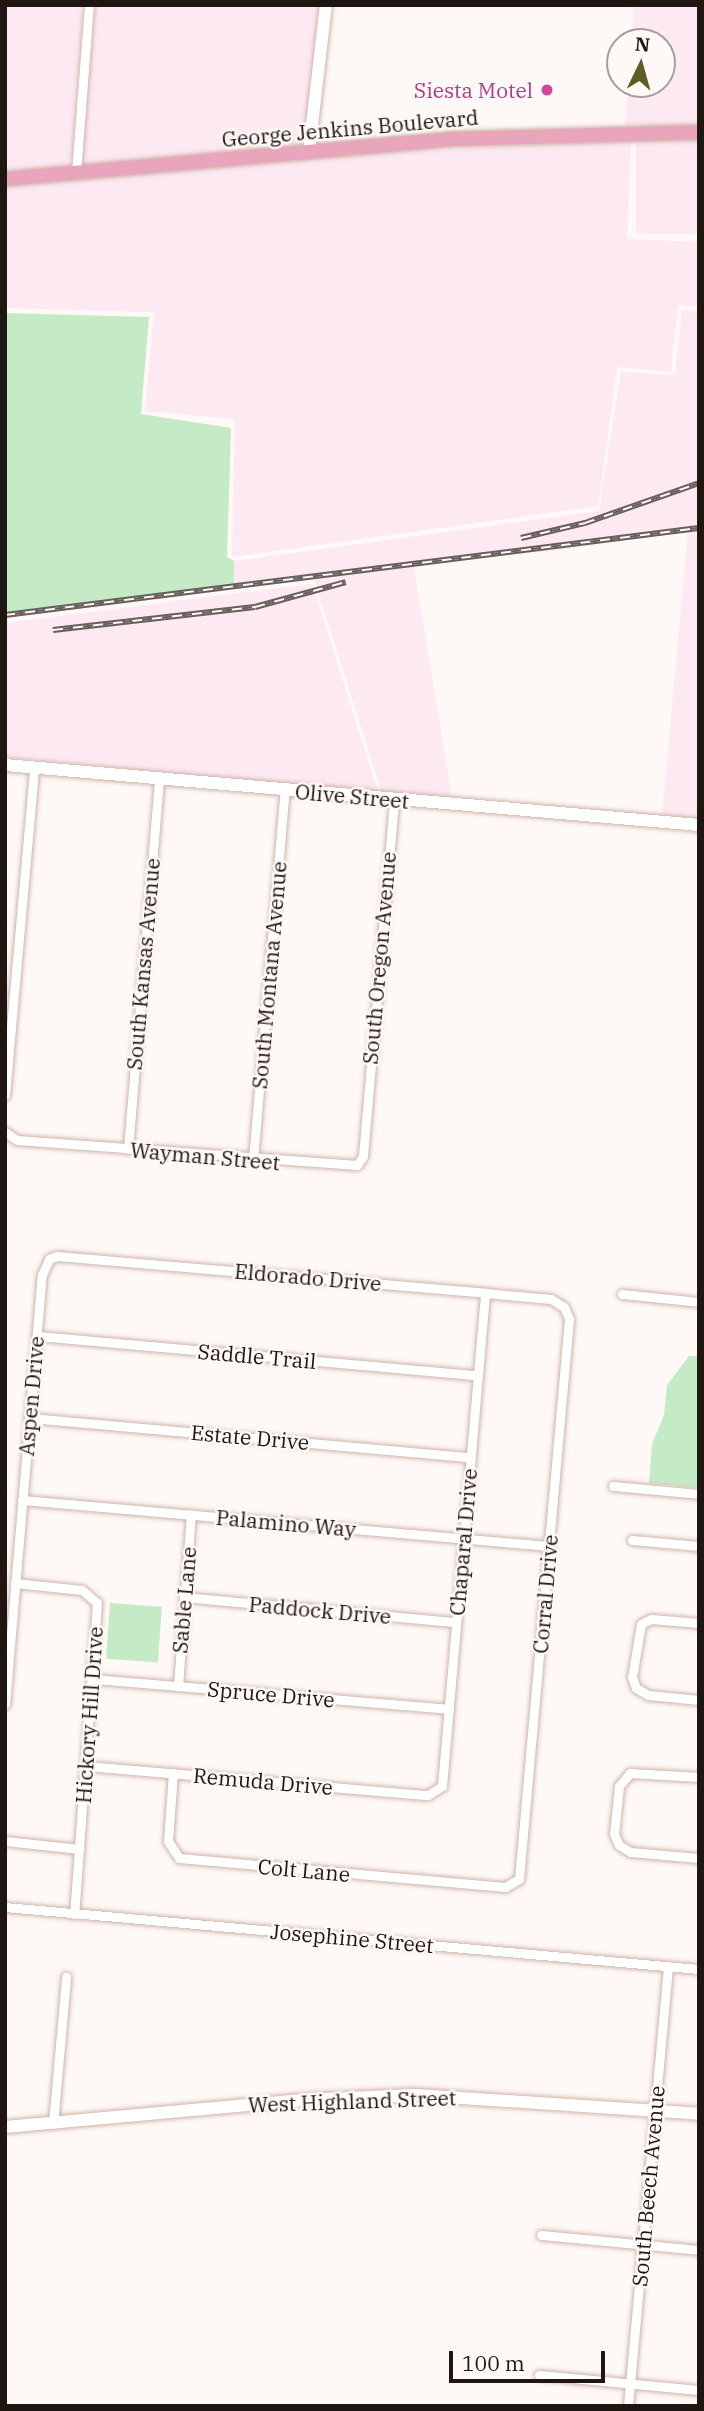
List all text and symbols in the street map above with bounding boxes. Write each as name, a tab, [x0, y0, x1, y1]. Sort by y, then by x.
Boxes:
north arrow	[606, 28, 676, 98]
text: N	[634, 31, 651, 57]
place label: Siesta Motel	[414, 77, 533, 103]
marker: Siesta Motel	[539, 82, 555, 98]
street label: George Jenkins Boulevard	[221, 104, 479, 152]
street label: Olive Street	[294, 778, 410, 814]
street label: South Oregon Avenue	[357, 851, 401, 1065]
street label: South Kansas Avenue	[121, 857, 165, 1071]
street label: South Montana Avenue	[246, 860, 292, 1090]
street label: Wayman Street	[129, 1137, 281, 1175]
street label: Eldorado Drive	[233, 1258, 383, 1296]
street label: Aspen Drive	[13, 1335, 49, 1457]
street label: Saddle Trail	[197, 1338, 317, 1374]
street label: Estate Drive	[190, 1419, 310, 1455]
street label: Chaparal Drive	[444, 1467, 482, 1617]
street label: Palamino Way	[215, 1504, 357, 1542]
street label: Corral Drive	[527, 1533, 563, 1655]
street label: Sable Lane	[167, 1546, 201, 1654]
street label: Paddock Drive	[248, 1591, 392, 1629]
street label: Hickory Hill Drive	[70, 1626, 108, 1804]
street label: Spruce Drive	[206, 1676, 336, 1712]
street label: Remuda Drive	[192, 1762, 334, 1800]
street label: Colt Lane	[257, 1853, 351, 1887]
street label: Josephine Street	[269, 1918, 435, 1958]
street label: South Beech Avenue	[627, 2084, 669, 2288]
street label: West Highland Street	[247, 2085, 457, 2117]
scale bar	[452, 2338, 608, 2382]
text: 100 m	[462, 2349, 525, 2377]

